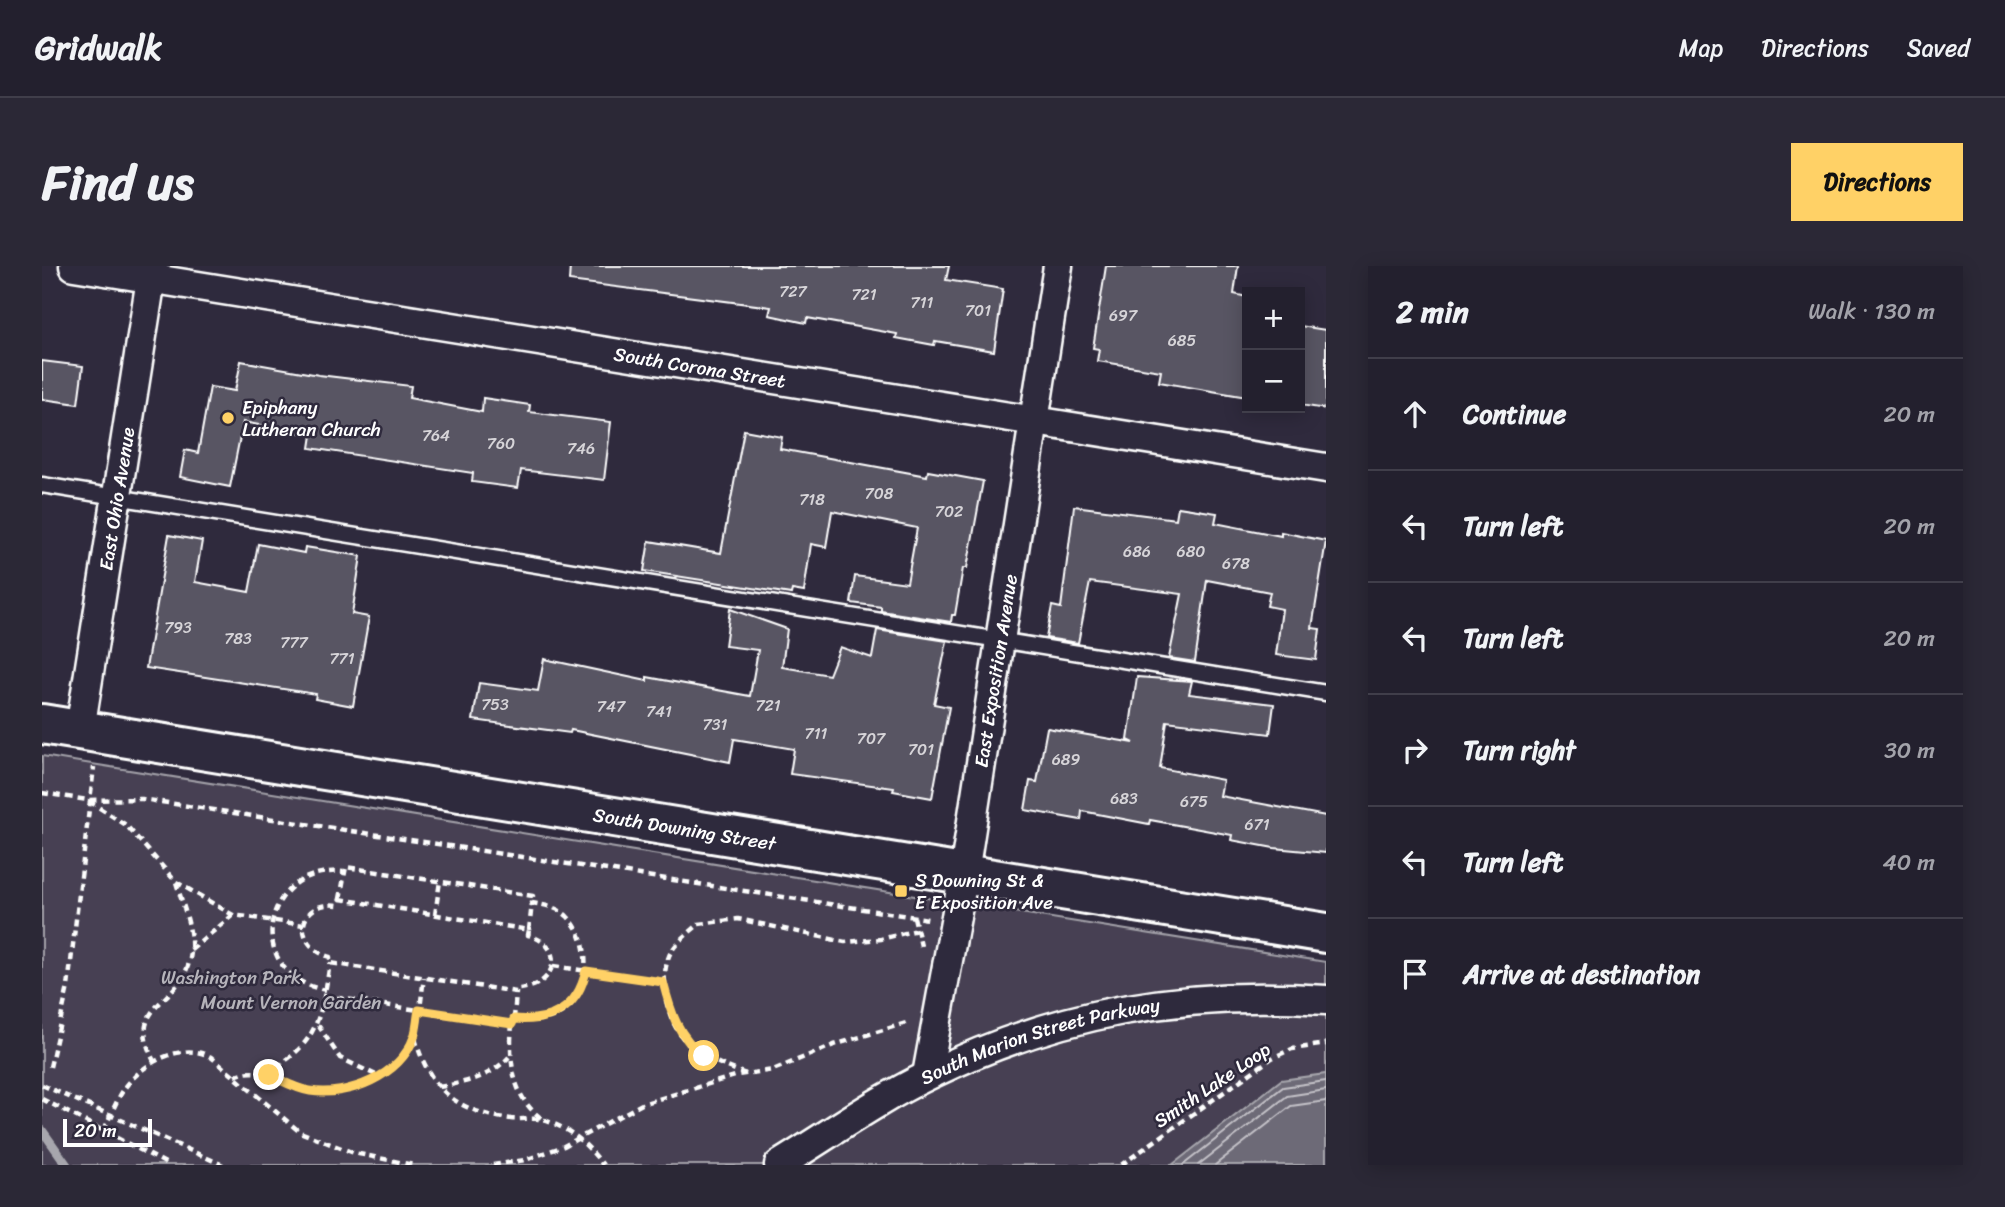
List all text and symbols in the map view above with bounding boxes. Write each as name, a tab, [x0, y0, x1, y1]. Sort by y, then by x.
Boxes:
text: Gridwalk	[35, 19, 162, 77]
text: Map	[1679, 27, 1723, 69]
text: Directions	[1761, 27, 1869, 69]
text: Saved	[1907, 27, 1970, 69]
text: Find us	[42, 139, 194, 226]
button: Directions	[1791, 143, 1963, 221]
house number: 727	[779, 277, 808, 306]
house number: 721	[851, 280, 877, 309]
text: 2 min	[1396, 285, 1469, 339]
map controls	[1242, 287, 1305, 413]
button: +	[1242, 287, 1305, 350]
house number: 711	[911, 288, 934, 317]
text: Walk · 130 m	[1808, 291, 1935, 332]
house number: 701	[965, 296, 991, 325]
house number: 697	[1109, 301, 1138, 330]
house number: 685	[1168, 326, 1196, 355]
street label: South Corona Street	[611, 337, 788, 397]
button: −	[1242, 350, 1305, 413]
place label: Epiphany Lutheran Church	[242, 391, 381, 446]
text: Continue	[1463, 391, 1566, 437]
text: 20 m	[1884, 394, 1935, 435]
icon: ahead	[1396, 395, 1434, 433]
marker: Epiphany Lutheran Church	[220, 410, 236, 426]
house number: 764	[422, 421, 450, 450]
street label: East Ohio Avenue	[89, 425, 144, 573]
house number: 760	[487, 429, 515, 458]
house number: 746	[567, 434, 595, 463]
house number: 708	[865, 479, 894, 508]
house number: 718	[799, 485, 825, 514]
house number: 702	[935, 497, 963, 526]
text: Turn left	[1463, 503, 1563, 549]
text: 20 m	[1884, 506, 1935, 547]
icon: left	[1396, 507, 1434, 545]
house number: 686	[1123, 537, 1151, 566]
house number: 680	[1177, 537, 1205, 566]
house number: 678	[1222, 549, 1250, 578]
street label: East Exposition Avenue	[964, 572, 1027, 770]
house number: 793	[164, 613, 192, 642]
text: Turn left	[1463, 615, 1563, 661]
text: 20 m	[1884, 618, 1935, 659]
icon: left	[1396, 619, 1434, 657]
house number: 783	[224, 624, 252, 653]
house number: 777	[280, 628, 309, 657]
house number: 771	[329, 644, 355, 673]
house number: 753	[481, 690, 509, 719]
house number: 721	[755, 691, 781, 720]
house number: 747	[597, 692, 626, 721]
house number: 741	[646, 697, 672, 726]
house number: 731	[703, 710, 728, 739]
house number: 711	[805, 719, 828, 748]
house number: 707	[857, 724, 886, 753]
text: Turn right	[1463, 727, 1576, 773]
text: 30 m	[1884, 730, 1935, 771]
icon: right	[1396, 731, 1434, 769]
house number: 701	[908, 735, 934, 764]
house number: 689	[1052, 745, 1080, 774]
house number: 683	[1110, 784, 1138, 813]
house number: 675	[1180, 787, 1208, 816]
street label: South Downing Street	[591, 797, 780, 860]
house number: 671	[1244, 810, 1270, 839]
text: Turn left	[1463, 839, 1563, 885]
text: 40 m	[1882, 842, 1935, 883]
icon: left	[1396, 843, 1434, 881]
place label: S Downing St & E Exposition Ave	[915, 864, 1053, 919]
marker: S Downing St & E Exposition Ave	[893, 883, 909, 899]
text: Arrive at destination	[1463, 951, 1700, 997]
icon: arrive	[1396, 955, 1434, 993]
park label: Washington Park	[161, 961, 301, 994]
park label: Mount Vernon Garden	[201, 986, 381, 1019]
street label: South Marion Street Parkway	[914, 988, 1162, 1093]
street label: Smith Lake Loop	[1147, 1033, 1277, 1137]
route start	[688, 1040, 719, 1071]
route end	[253, 1059, 284, 1090]
text: 20 m	[74, 1114, 117, 1147]
scale bar	[63, 1116, 152, 1148]

